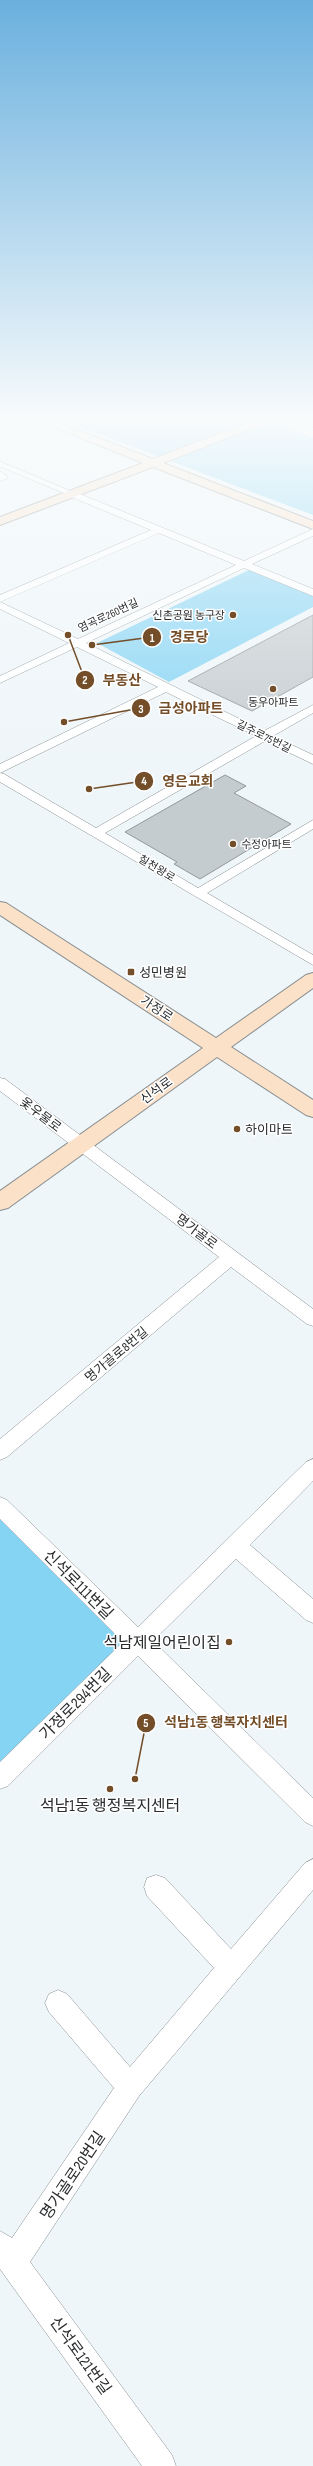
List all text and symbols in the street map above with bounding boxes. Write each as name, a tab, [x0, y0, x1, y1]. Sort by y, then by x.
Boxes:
street label: 염곡로260번길	[76, 596, 140, 635]
place label: 신촌공원 농구장	[152, 609, 225, 622]
marker: 신촌공원 농구장	[228, 610, 238, 620]
callout: 경로당	[142, 624, 216, 650]
text: 경로당	[170, 629, 208, 646]
text: 1	[150, 631, 155, 646]
callout: 부동산	[75, 667, 149, 693]
text: 부동산	[103, 672, 141, 689]
text: 2	[82, 673, 88, 688]
marker: 동우아파트	[268, 684, 278, 694]
callout: 금성아파트	[131, 695, 231, 721]
place label: 동우아파트	[248, 696, 298, 709]
text: 금성아파트	[159, 700, 223, 717]
text: 3	[138, 702, 144, 717]
street label: 길주로75번길	[234, 718, 293, 755]
callout: 영은교회	[134, 768, 221, 794]
text: 영은교회	[162, 773, 214, 790]
text: 4	[141, 774, 147, 789]
place label: 수정아파트	[241, 838, 292, 851]
marker: 수정아파트	[228, 839, 238, 849]
street label: 칠천왕로	[136, 852, 177, 884]
place label: 성민병원	[139, 965, 187, 981]
marker: 성민병원	[126, 967, 136, 977]
street label: 가정로	[137, 992, 176, 1025]
street label: 신석로	[137, 1074, 176, 1108]
street label: 옻우물로	[16, 1094, 64, 1136]
place label: 하이마트	[245, 1122, 293, 1138]
marker: 하이마트	[232, 1124, 242, 1134]
street label: 명가골로	[172, 1211, 220, 1253]
street label: 명가골로8번길	[82, 1324, 151, 1386]
street label: 신석로111번길	[39, 1546, 117, 1624]
place label: 석남제일어린이집	[103, 1634, 221, 1653]
marker: 석남제일어린이집	[224, 1637, 234, 1647]
street label: 가정로294번길	[36, 1664, 116, 1744]
callout: 석남1동 행복자치센터	[136, 1710, 296, 1736]
text: 석남1동 행복자치센터	[164, 1714, 288, 1731]
text: 5	[143, 1716, 149, 1731]
marker: 석남1동 행정복지센터	[105, 1784, 115, 1794]
place label: 석남1동 행정복지센터	[40, 1797, 180, 1816]
street label: 명가골로20번길	[37, 2128, 110, 2223]
street label: 신석로121번길	[45, 2313, 114, 2399]

